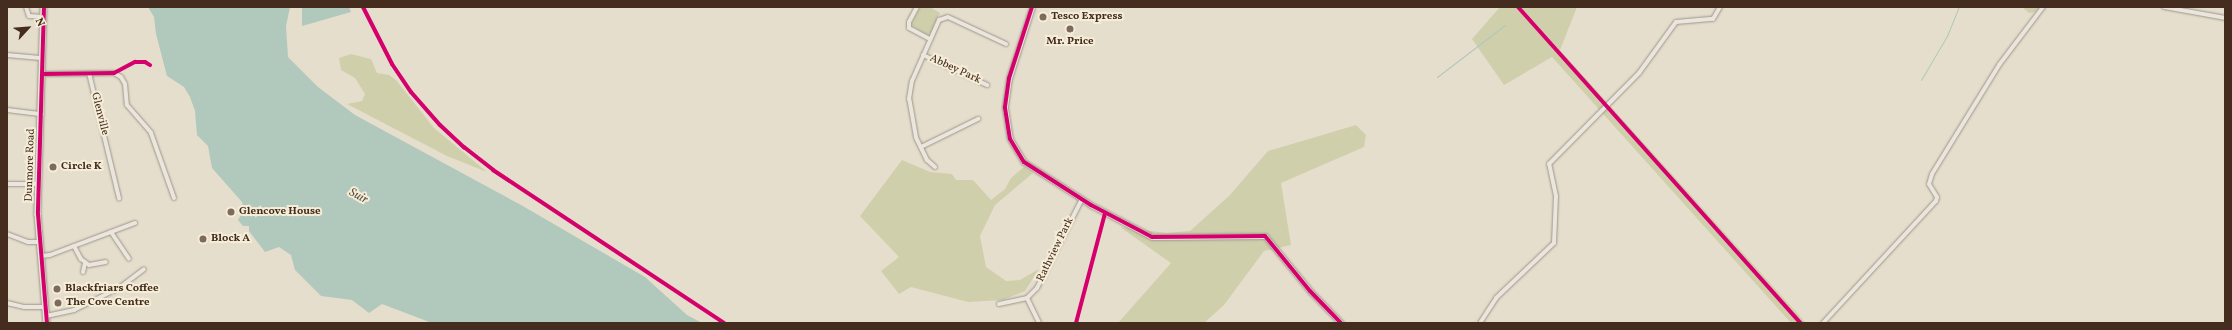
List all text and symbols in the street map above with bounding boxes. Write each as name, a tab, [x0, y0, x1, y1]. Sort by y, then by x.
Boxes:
north arrow	[8, 8, 48, 48]
place label: Tesco Express	[1051, 10, 1123, 24]
marker: Tesco Express	[1038, 12, 1048, 22]
text: N	[31, 16, 48, 29]
marker: Mr. Price	[1065, 24, 1075, 34]
place label: Mr. Price	[1046, 35, 1094, 49]
street label: Abbey Park	[927, 52, 983, 88]
street label: Glenville	[87, 91, 111, 137]
street label: Dunmore Road	[23, 128, 39, 202]
place label: Circle K	[61, 160, 102, 174]
marker: Circle K	[48, 162, 58, 172]
water label: Suir	[346, 186, 370, 208]
place label: Glencove House	[239, 205, 321, 219]
marker: Glencove House	[226, 207, 236, 217]
street label: Rathview Park	[1035, 216, 1077, 284]
place label: Block A	[211, 232, 250, 246]
marker: Block A	[198, 234, 208, 244]
place label: Blackfriars Coffee	[65, 282, 159, 296]
marker: Blackfriars Coffee	[52, 284, 62, 294]
place label: The Cove Centre	[66, 296, 150, 310]
marker: The Cove Centre	[53, 298, 63, 308]

